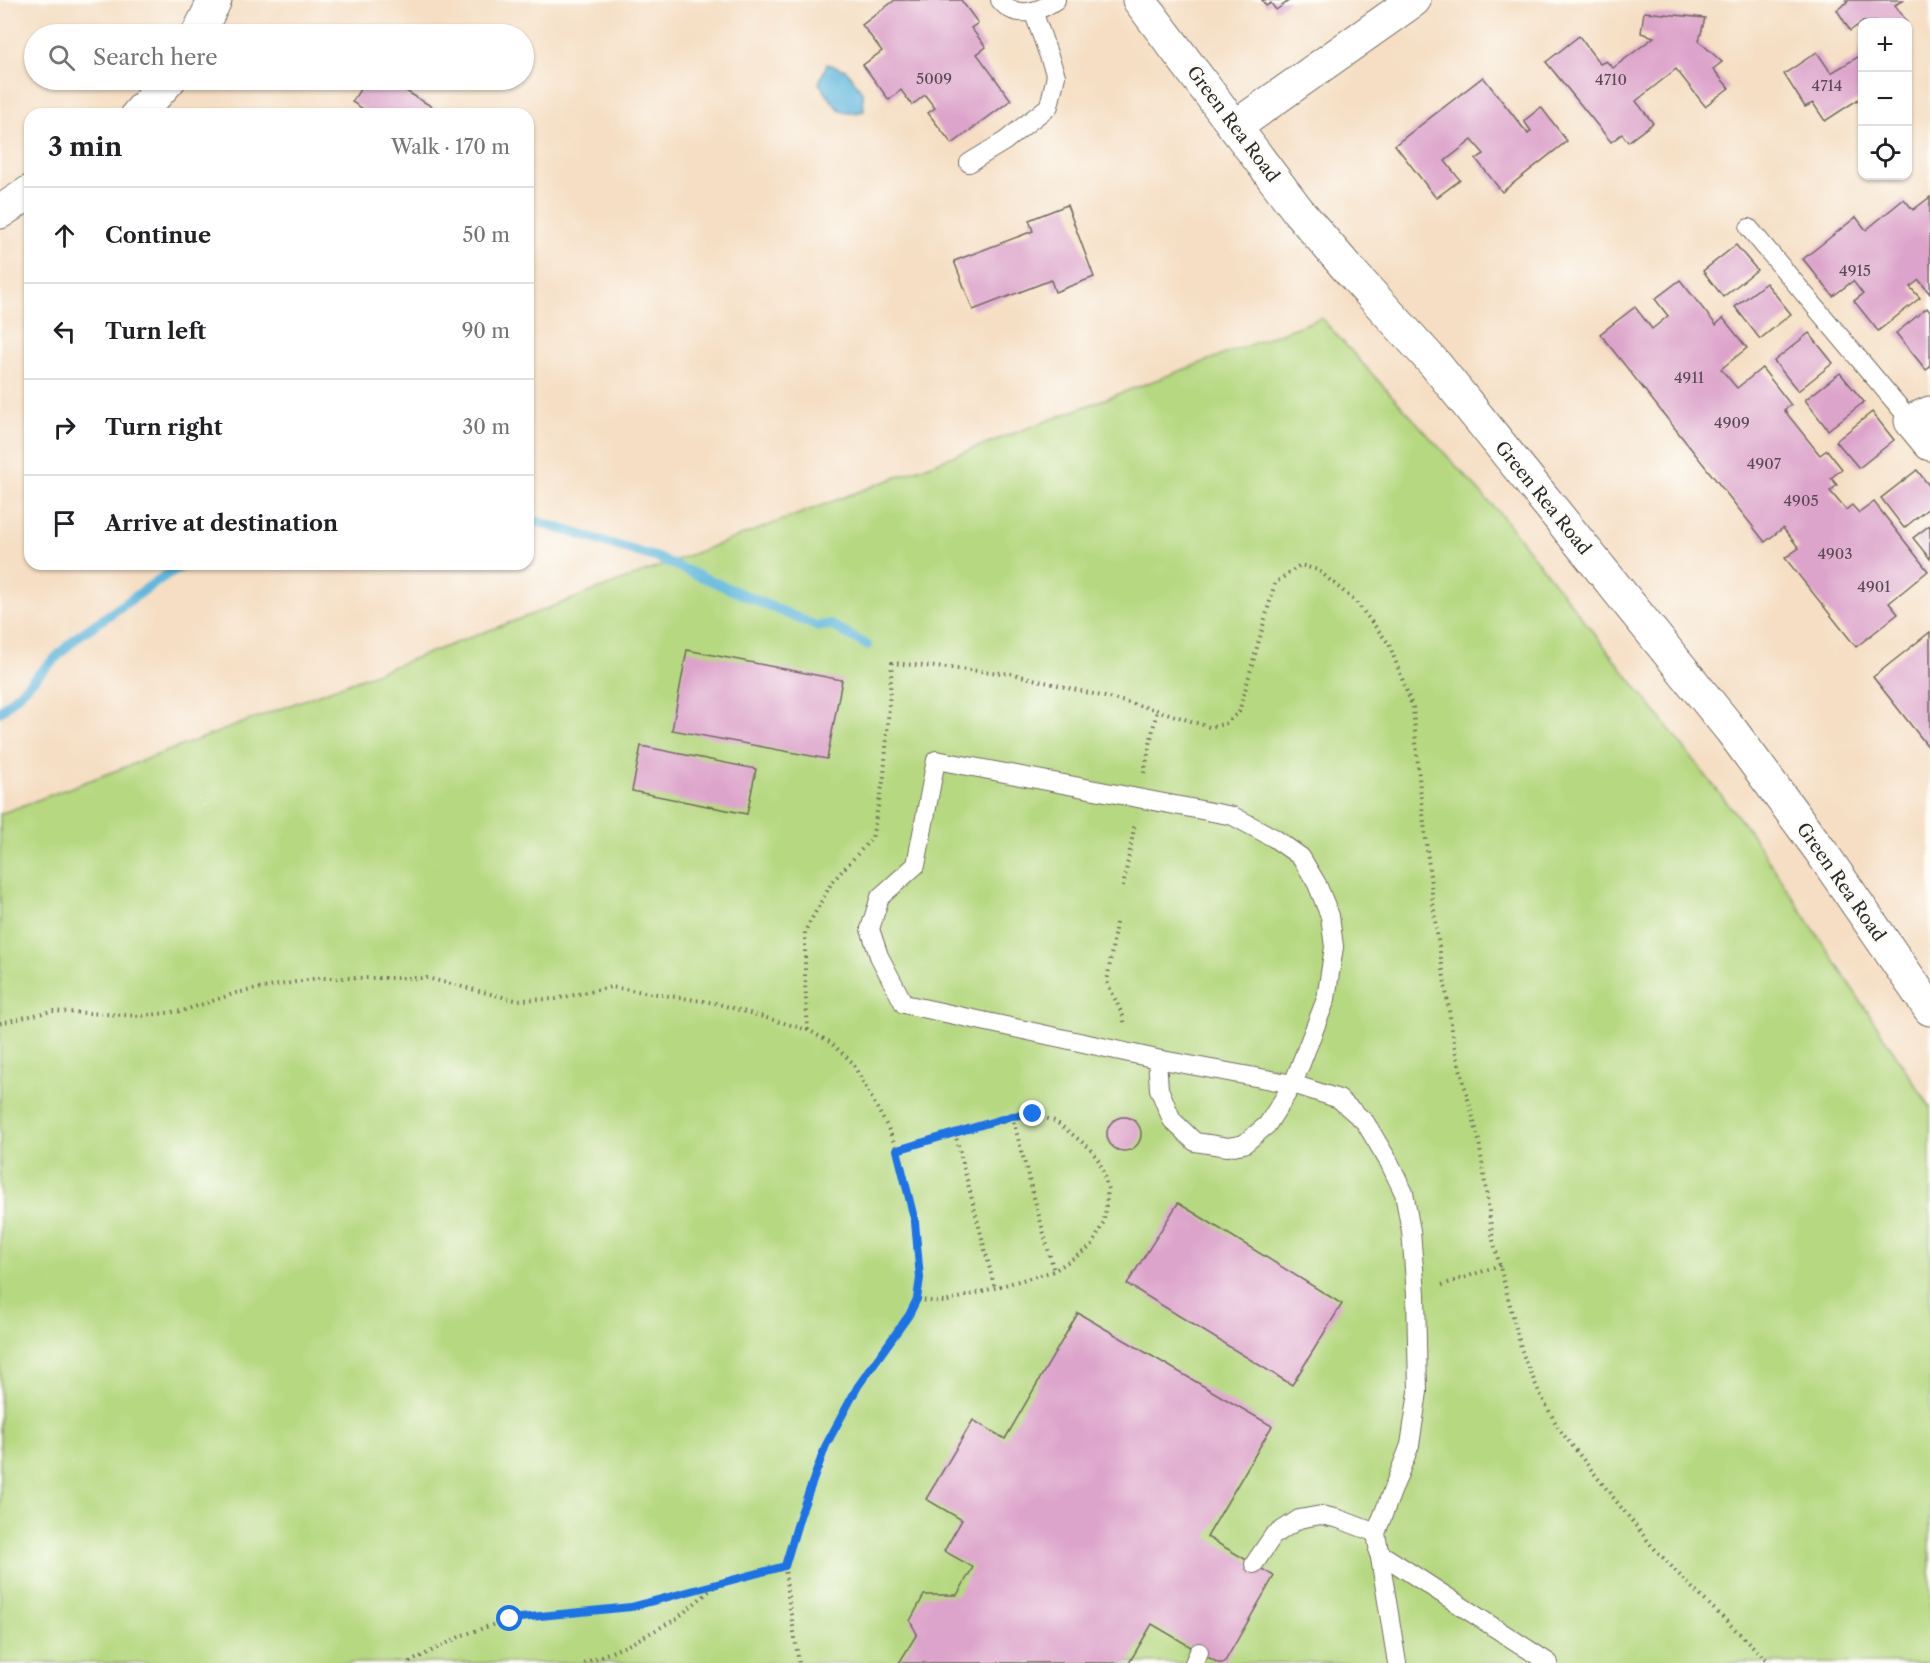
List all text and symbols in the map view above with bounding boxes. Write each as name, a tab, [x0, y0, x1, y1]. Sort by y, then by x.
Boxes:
map controls	[1858, 18, 1912, 180]
button: +	[1858, 18, 1912, 72]
search box	[24, 24, 534, 90]
icon: search	[45, 41, 78, 74]
text: Search here	[93, 44, 218, 71]
street label: Green Rea Road	[1182, 62, 1284, 186]
house number: 5009	[916, 69, 952, 88]
house number: 4710	[1595, 70, 1627, 89]
button: −	[1858, 72, 1912, 126]
house number: 4714	[1811, 76, 1843, 95]
button: locate	[1858, 126, 1912, 180]
text: 3 min	[48, 131, 122, 163]
text: Walk · 170 m	[391, 135, 510, 159]
icon: ahead	[48, 219, 81, 252]
text: Continue	[105, 222, 211, 249]
text: 50 m	[463, 223, 510, 247]
house number: 4915	[1839, 261, 1871, 280]
icon: left	[48, 315, 81, 348]
text: Turn left	[105, 318, 206, 345]
text: 90 m	[462, 319, 510, 343]
house number: 4911	[1674, 368, 1705, 387]
icon: right	[48, 411, 81, 444]
house number: 4909	[1714, 413, 1750, 432]
text: Turn right	[105, 414, 223, 441]
text: 30 m	[462, 415, 510, 439]
street label: Green Rea Road	[1490, 437, 1596, 559]
house number: 4907	[1747, 454, 1782, 473]
house number: 4905	[1783, 491, 1819, 510]
icon: arrive	[48, 507, 81, 540]
text: Arrive at destination	[105, 510, 338, 537]
house number: 4903	[1817, 544, 1853, 563]
house number: 4901	[1857, 577, 1891, 596]
street label: Green Rea Road	[1792, 818, 1890, 946]
route end	[1019, 1100, 1045, 1126]
route start	[496, 1605, 522, 1631]

